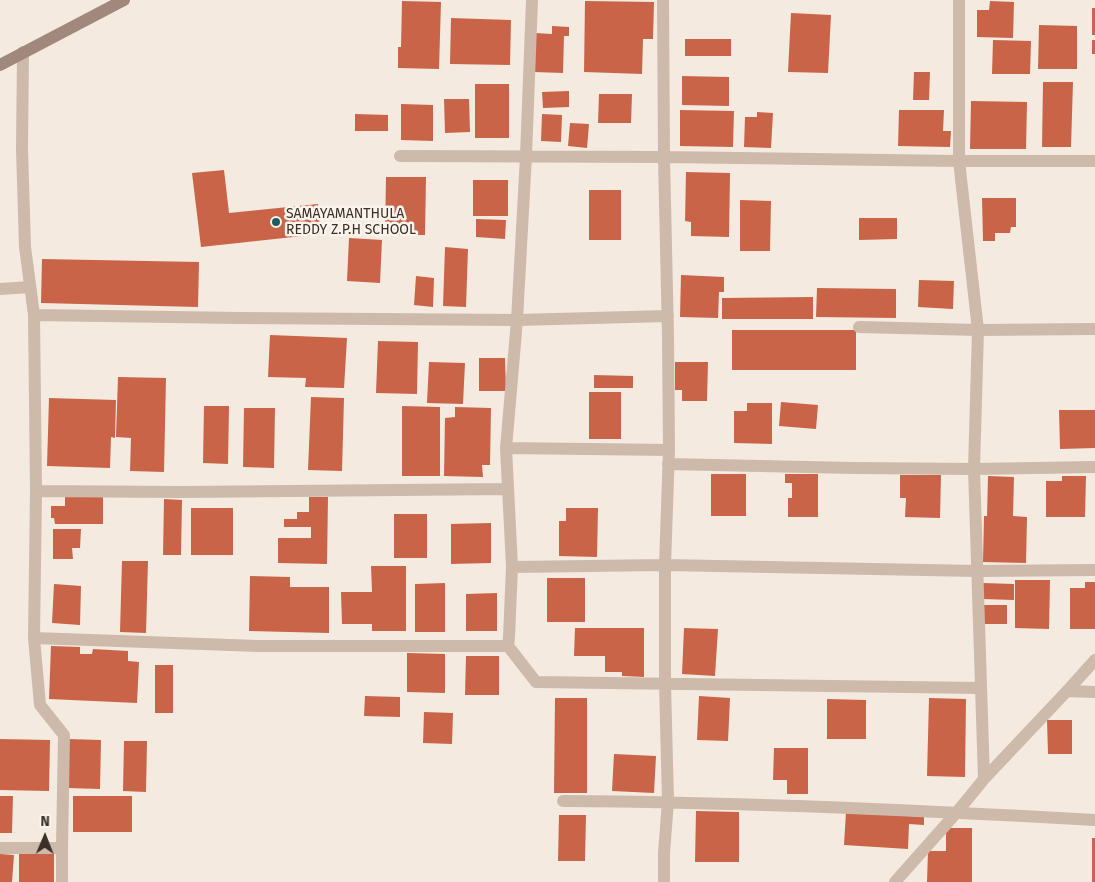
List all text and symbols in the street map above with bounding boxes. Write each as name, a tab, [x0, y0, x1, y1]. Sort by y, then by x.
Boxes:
place label: SAMAYAMANTHULA REDDY Z.P.H SCHOOL	[286, 206, 416, 238]
marker: SAMAYAMANTHULA REDDY Z.P.H SCHOOL	[270, 216, 282, 228]
north arrow	[20, 812, 70, 862]
text: N	[40, 813, 50, 830]

